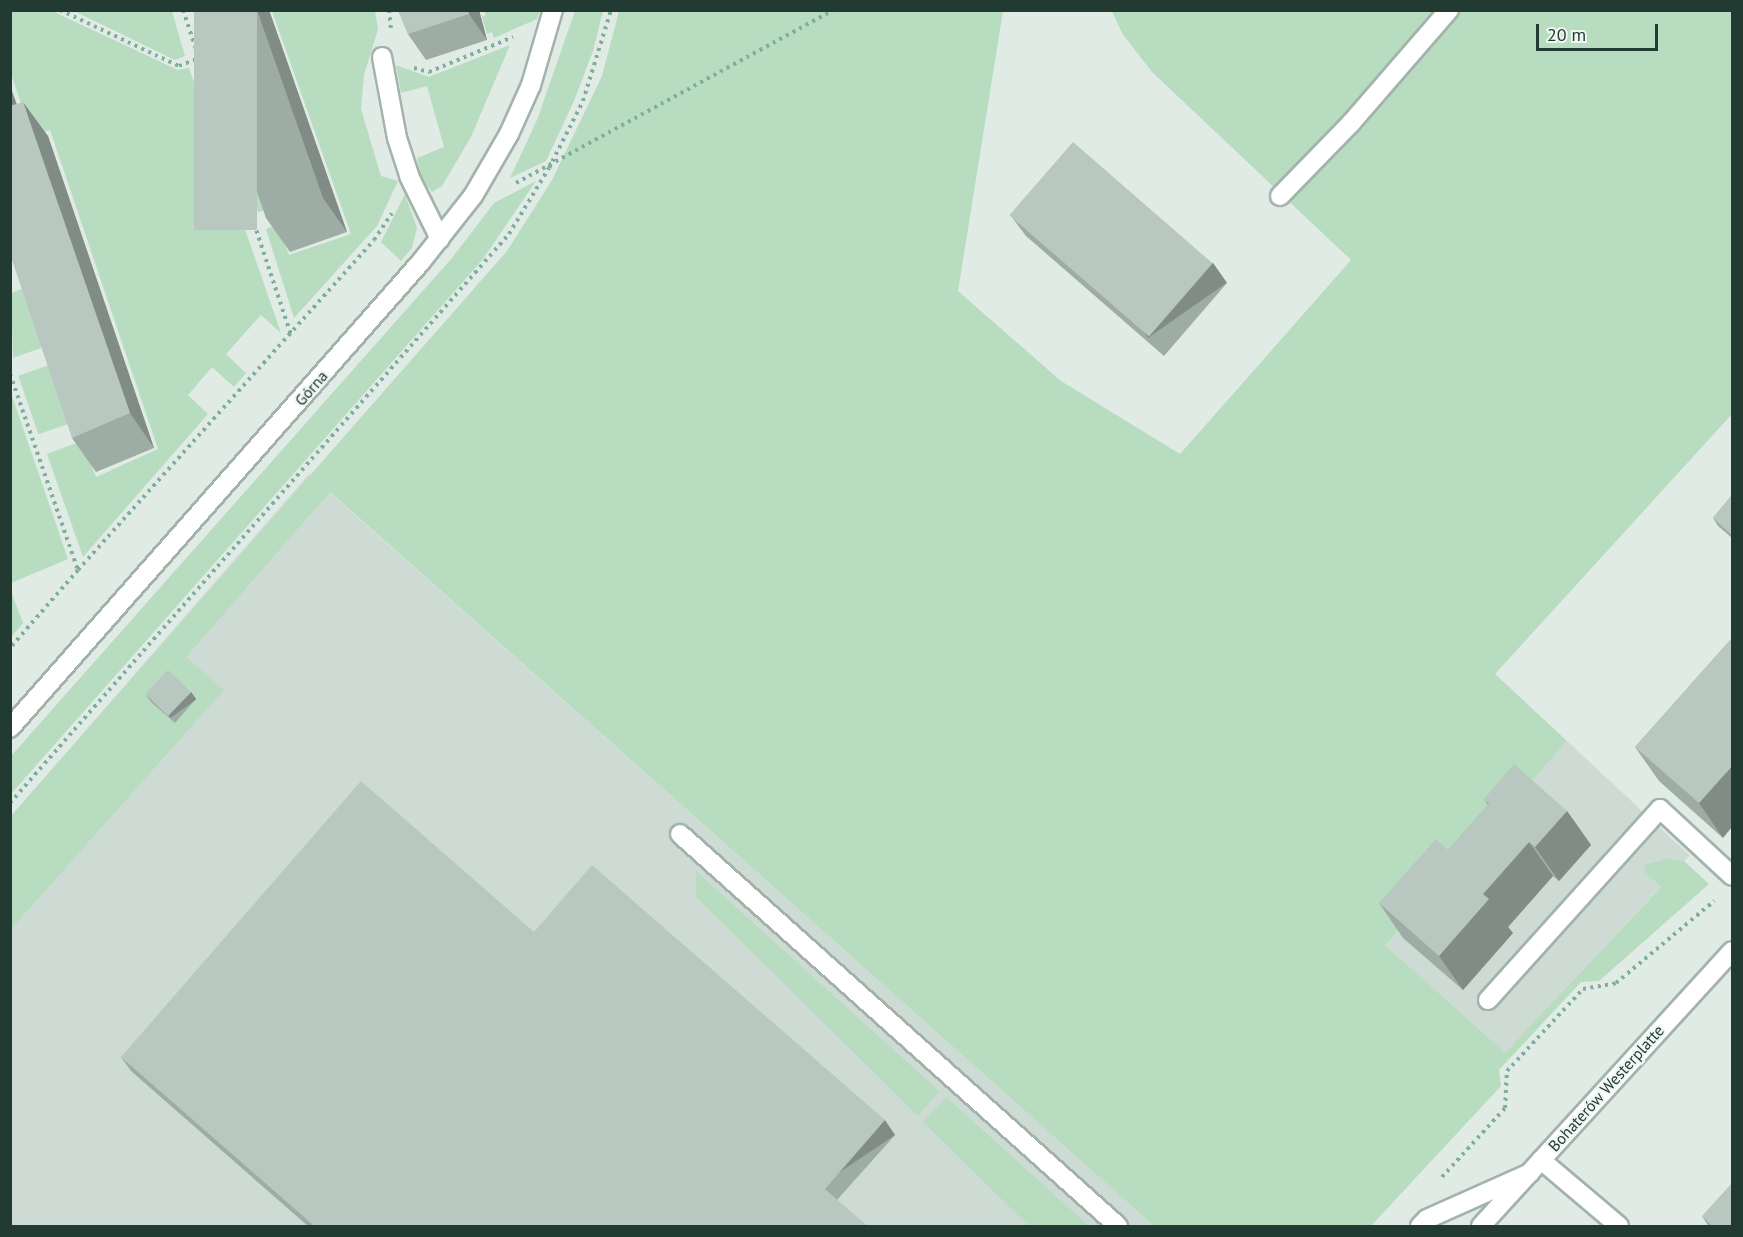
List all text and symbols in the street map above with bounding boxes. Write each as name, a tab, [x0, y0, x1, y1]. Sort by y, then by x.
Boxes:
scale bar	[1539, 12, 1660, 50]
text: 20 m	[1547, 23, 1586, 46]
street label: Górna	[290, 366, 332, 410]
street label: Bohaterów Westerplatte	[1544, 1021, 1668, 1155]

